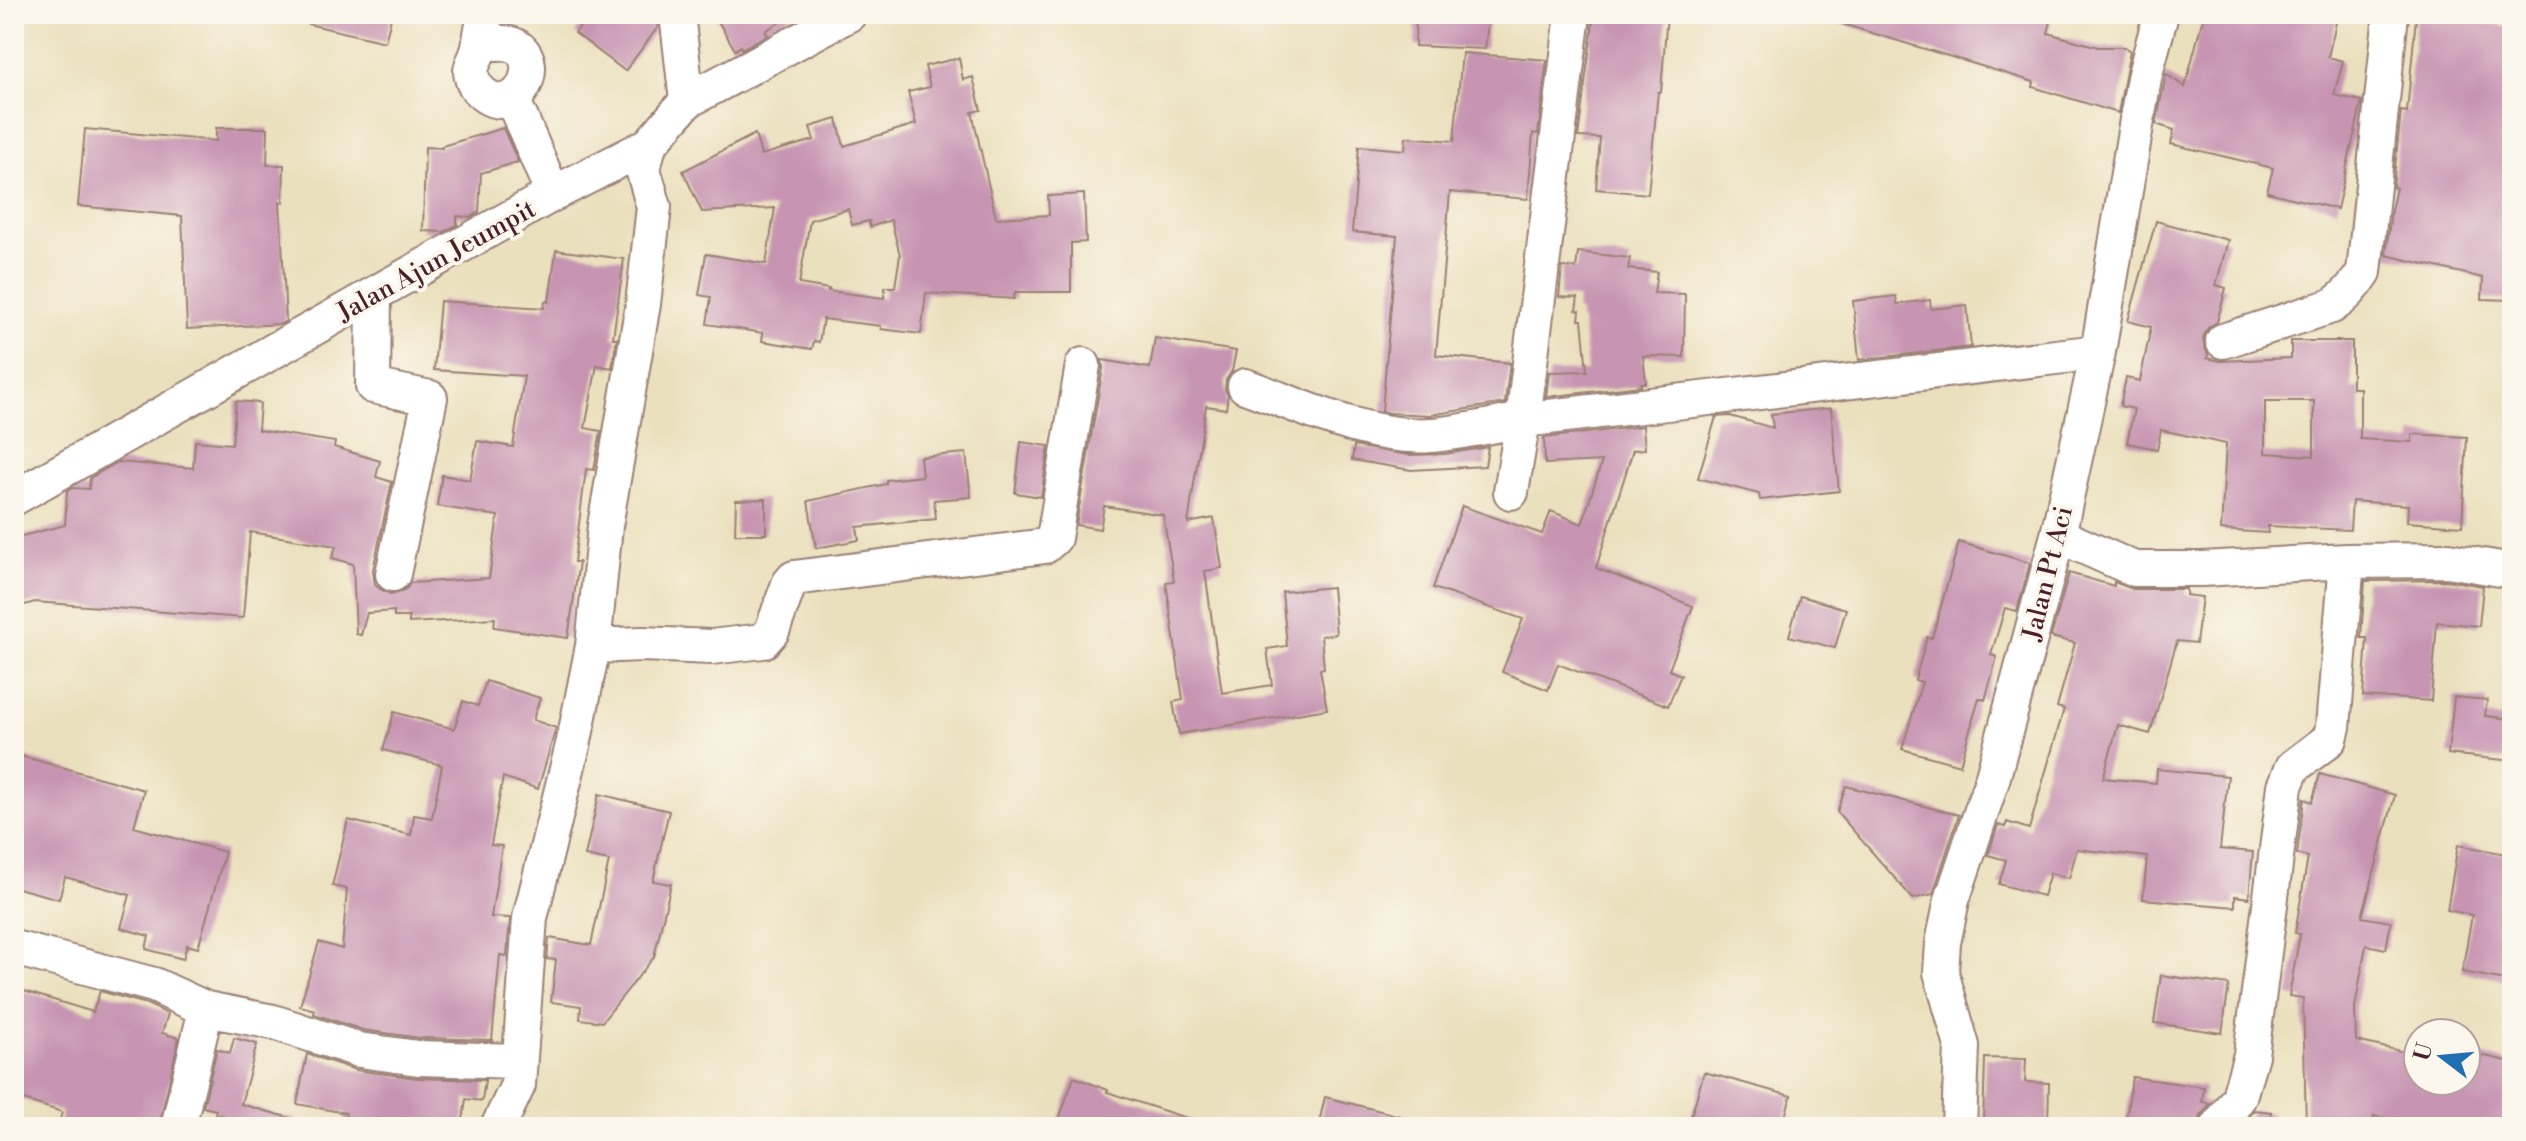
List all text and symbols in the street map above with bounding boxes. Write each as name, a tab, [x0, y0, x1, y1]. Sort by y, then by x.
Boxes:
street label: Jalan Ajun Jeumpit	[331, 193, 541, 329]
street label: Jalan Pt Aci	[2016, 503, 2080, 645]
north arrow	[2402, 1017, 2482, 1097]
text: U	[2409, 1040, 2440, 1064]

